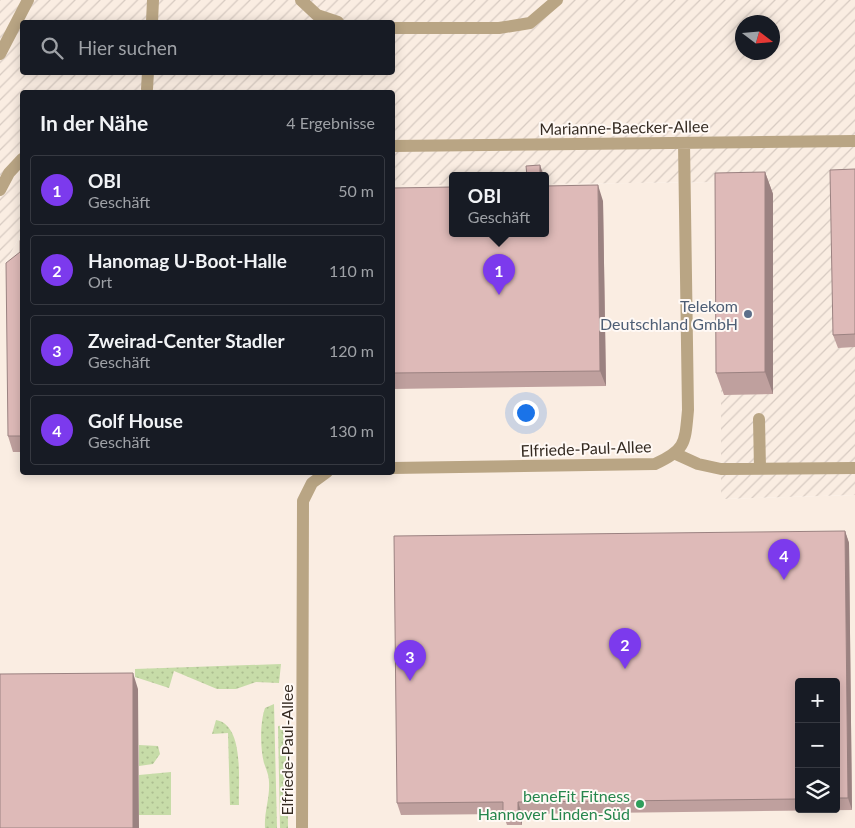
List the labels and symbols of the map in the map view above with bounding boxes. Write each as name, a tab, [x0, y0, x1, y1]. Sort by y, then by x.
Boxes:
north arrow	[735, 15, 780, 60]
street label: Marianne-Baecker-Allee	[539, 116, 709, 138]
pin: 1	[483, 254, 515, 295]
place label: Telekom Deutschland GmbH	[600, 296, 738, 333]
marker: Telekom Deutschland GmbH	[742, 308, 754, 320]
your location	[513, 400, 539, 426]
street label: Elfriede-Paul-Allee	[520, 436, 652, 460]
pin: 4	[768, 539, 800, 580]
pin: 2	[609, 628, 641, 669]
pin: 3	[394, 640, 426, 681]
street label: Elfriede-Paul-Allee	[277, 684, 296, 816]
place label: beneFit Fitness Hannover Linden-Süd	[478, 786, 630, 823]
marker: beneFit Fitness Hannover Linden-Süd	[634, 798, 646, 810]

